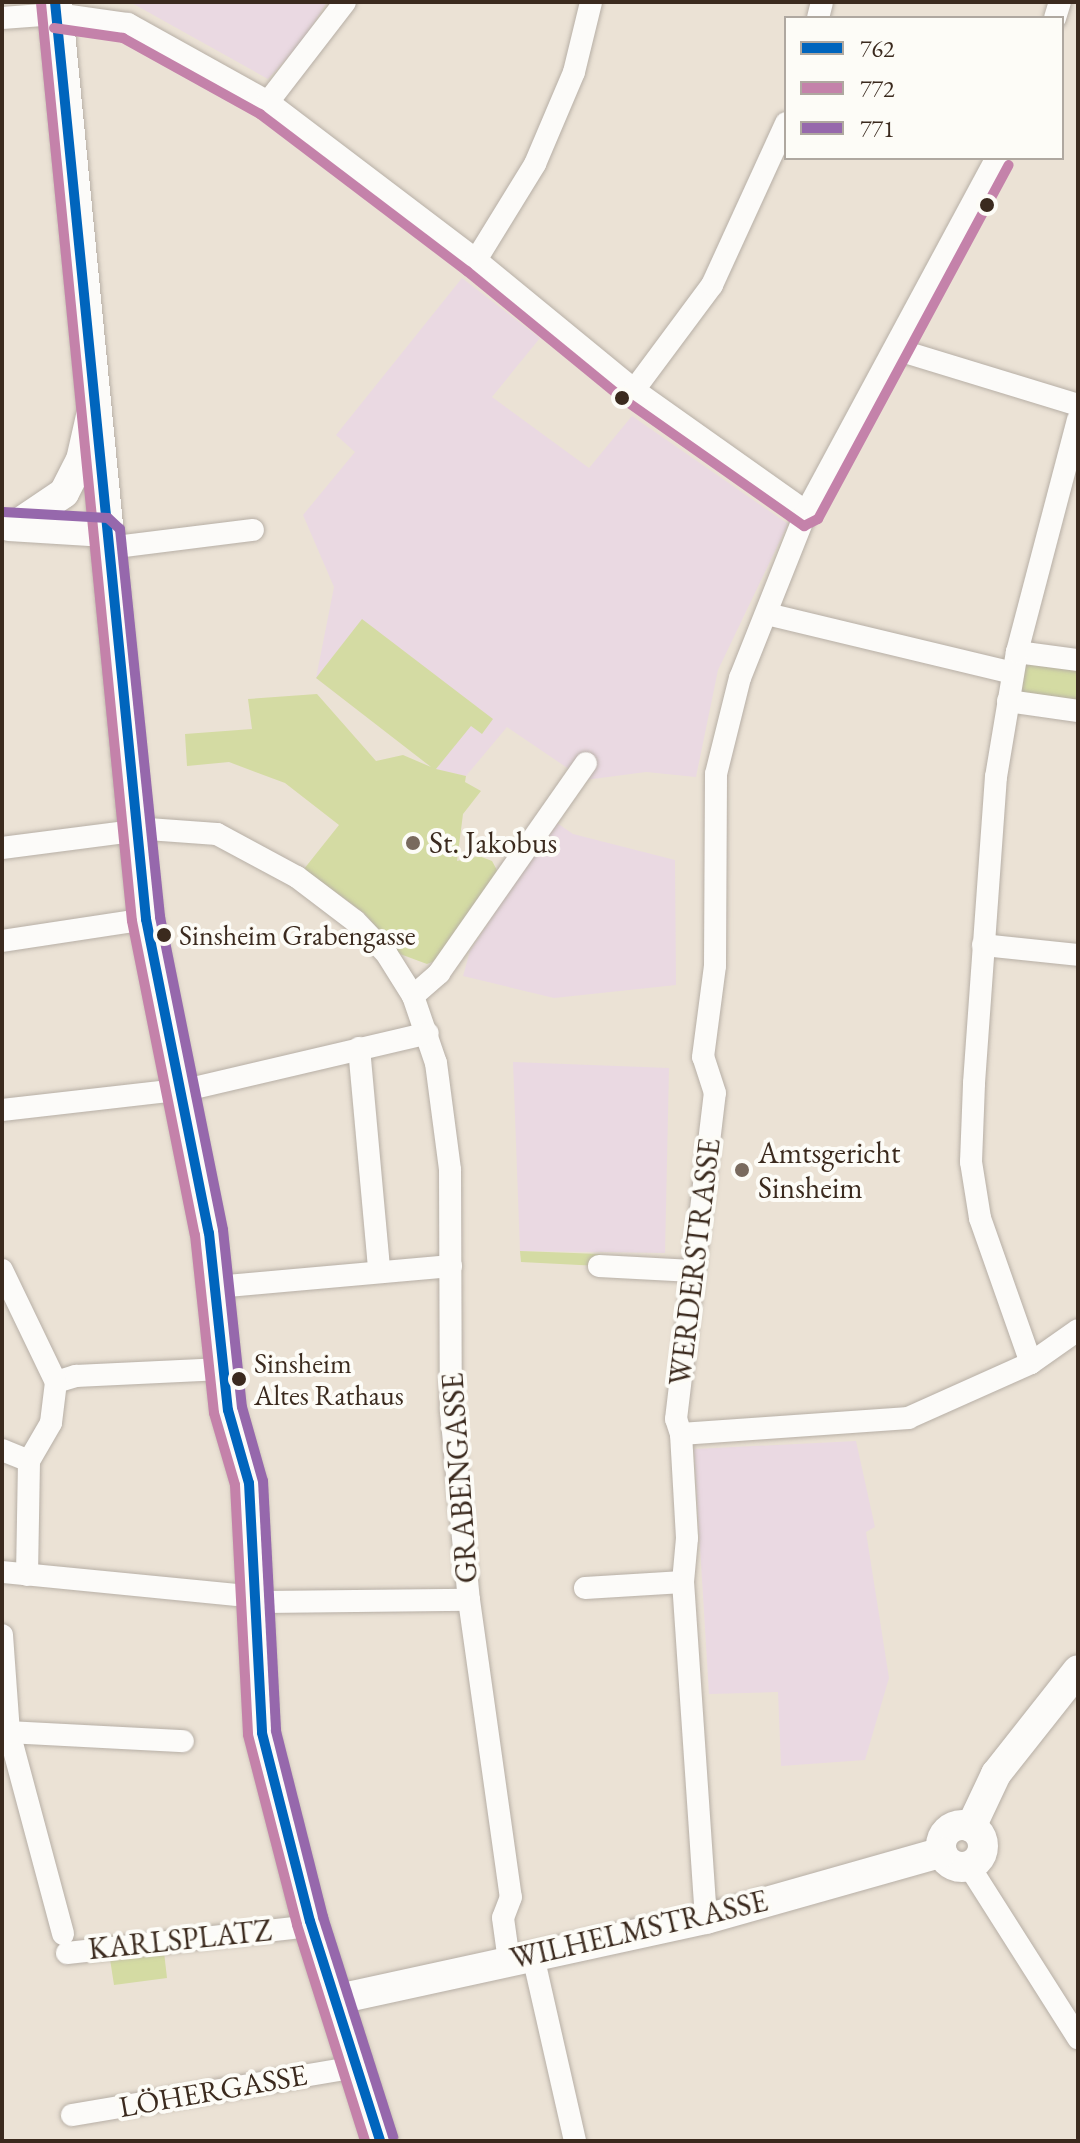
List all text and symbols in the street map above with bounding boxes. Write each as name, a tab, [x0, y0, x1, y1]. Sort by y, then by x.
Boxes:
legend	[784, 16, 1064, 160]
text: 762	[860, 33, 895, 64]
text: 772	[860, 73, 895, 104]
text: 771	[860, 113, 895, 144]
unlabelled marker	[979, 197, 995, 213]
unlabelled marker	[614, 390, 630, 406]
place label: St. Jakobus	[429, 825, 557, 861]
marker: St. Jakobus	[404, 834, 422, 852]
place label: Sinsheim Grabengasse	[179, 918, 416, 952]
marker: Sinsheim Grabengasse	[156, 927, 172, 943]
place label: Amtsgericht Sinsheim	[758, 1135, 900, 1206]
street label: WERDERSTRASSE	[662, 1136, 728, 1388]
marker: Amtsgericht Sinsheim	[733, 1161, 751, 1179]
place label: Sinsheim Altes Rathaus	[254, 1346, 404, 1412]
marker: Sinsheim Altes Rathaus	[231, 1371, 247, 1387]
street label: GRABENGASSE	[435, 1372, 485, 1584]
street label: WILHELMSTRASSE	[507, 1883, 771, 1977]
street label: KARLSPLATZ	[87, 1912, 273, 1968]
street label: LÖHERGASSE	[116, 2057, 310, 2125]

